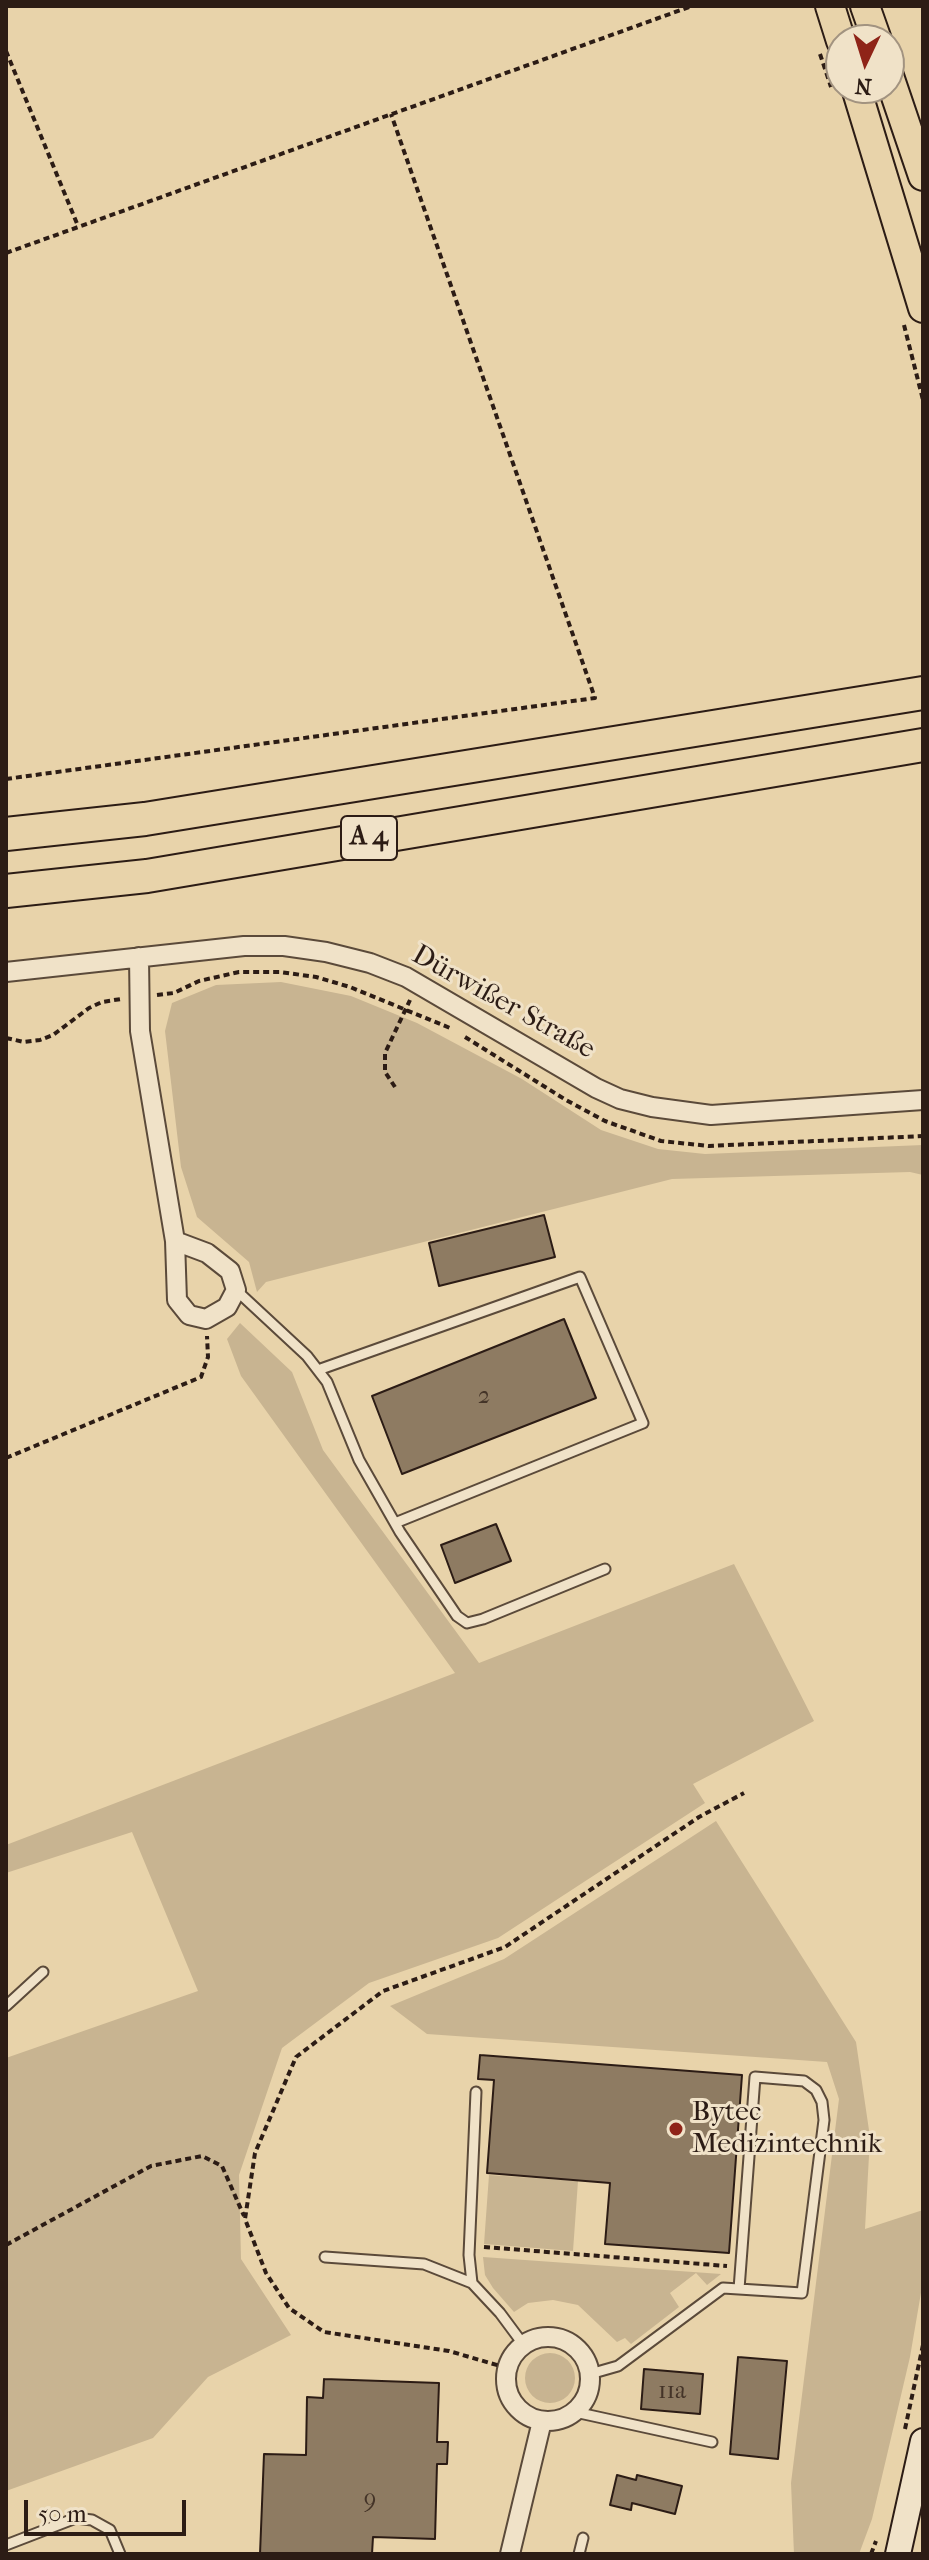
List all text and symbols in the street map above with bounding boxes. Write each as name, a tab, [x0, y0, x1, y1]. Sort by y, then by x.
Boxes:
north arrow	[825, 24, 905, 104]
text: N	[854, 72, 873, 99]
road number: A 4	[341, 816, 397, 860]
street label: Dürwißer Straße	[406, 939, 600, 1067]
house number: 2	[478, 1383, 490, 1411]
place label: Bytec Medizintechnik	[692, 2096, 882, 2162]
marker: Bytec Medizintechnik	[667, 2120, 685, 2138]
house number: 11a	[658, 2378, 686, 2406]
scale bar	[28, 2484, 190, 2534]
house number: 9	[364, 2487, 376, 2515]
text: 50 m	[38, 2500, 87, 2528]

